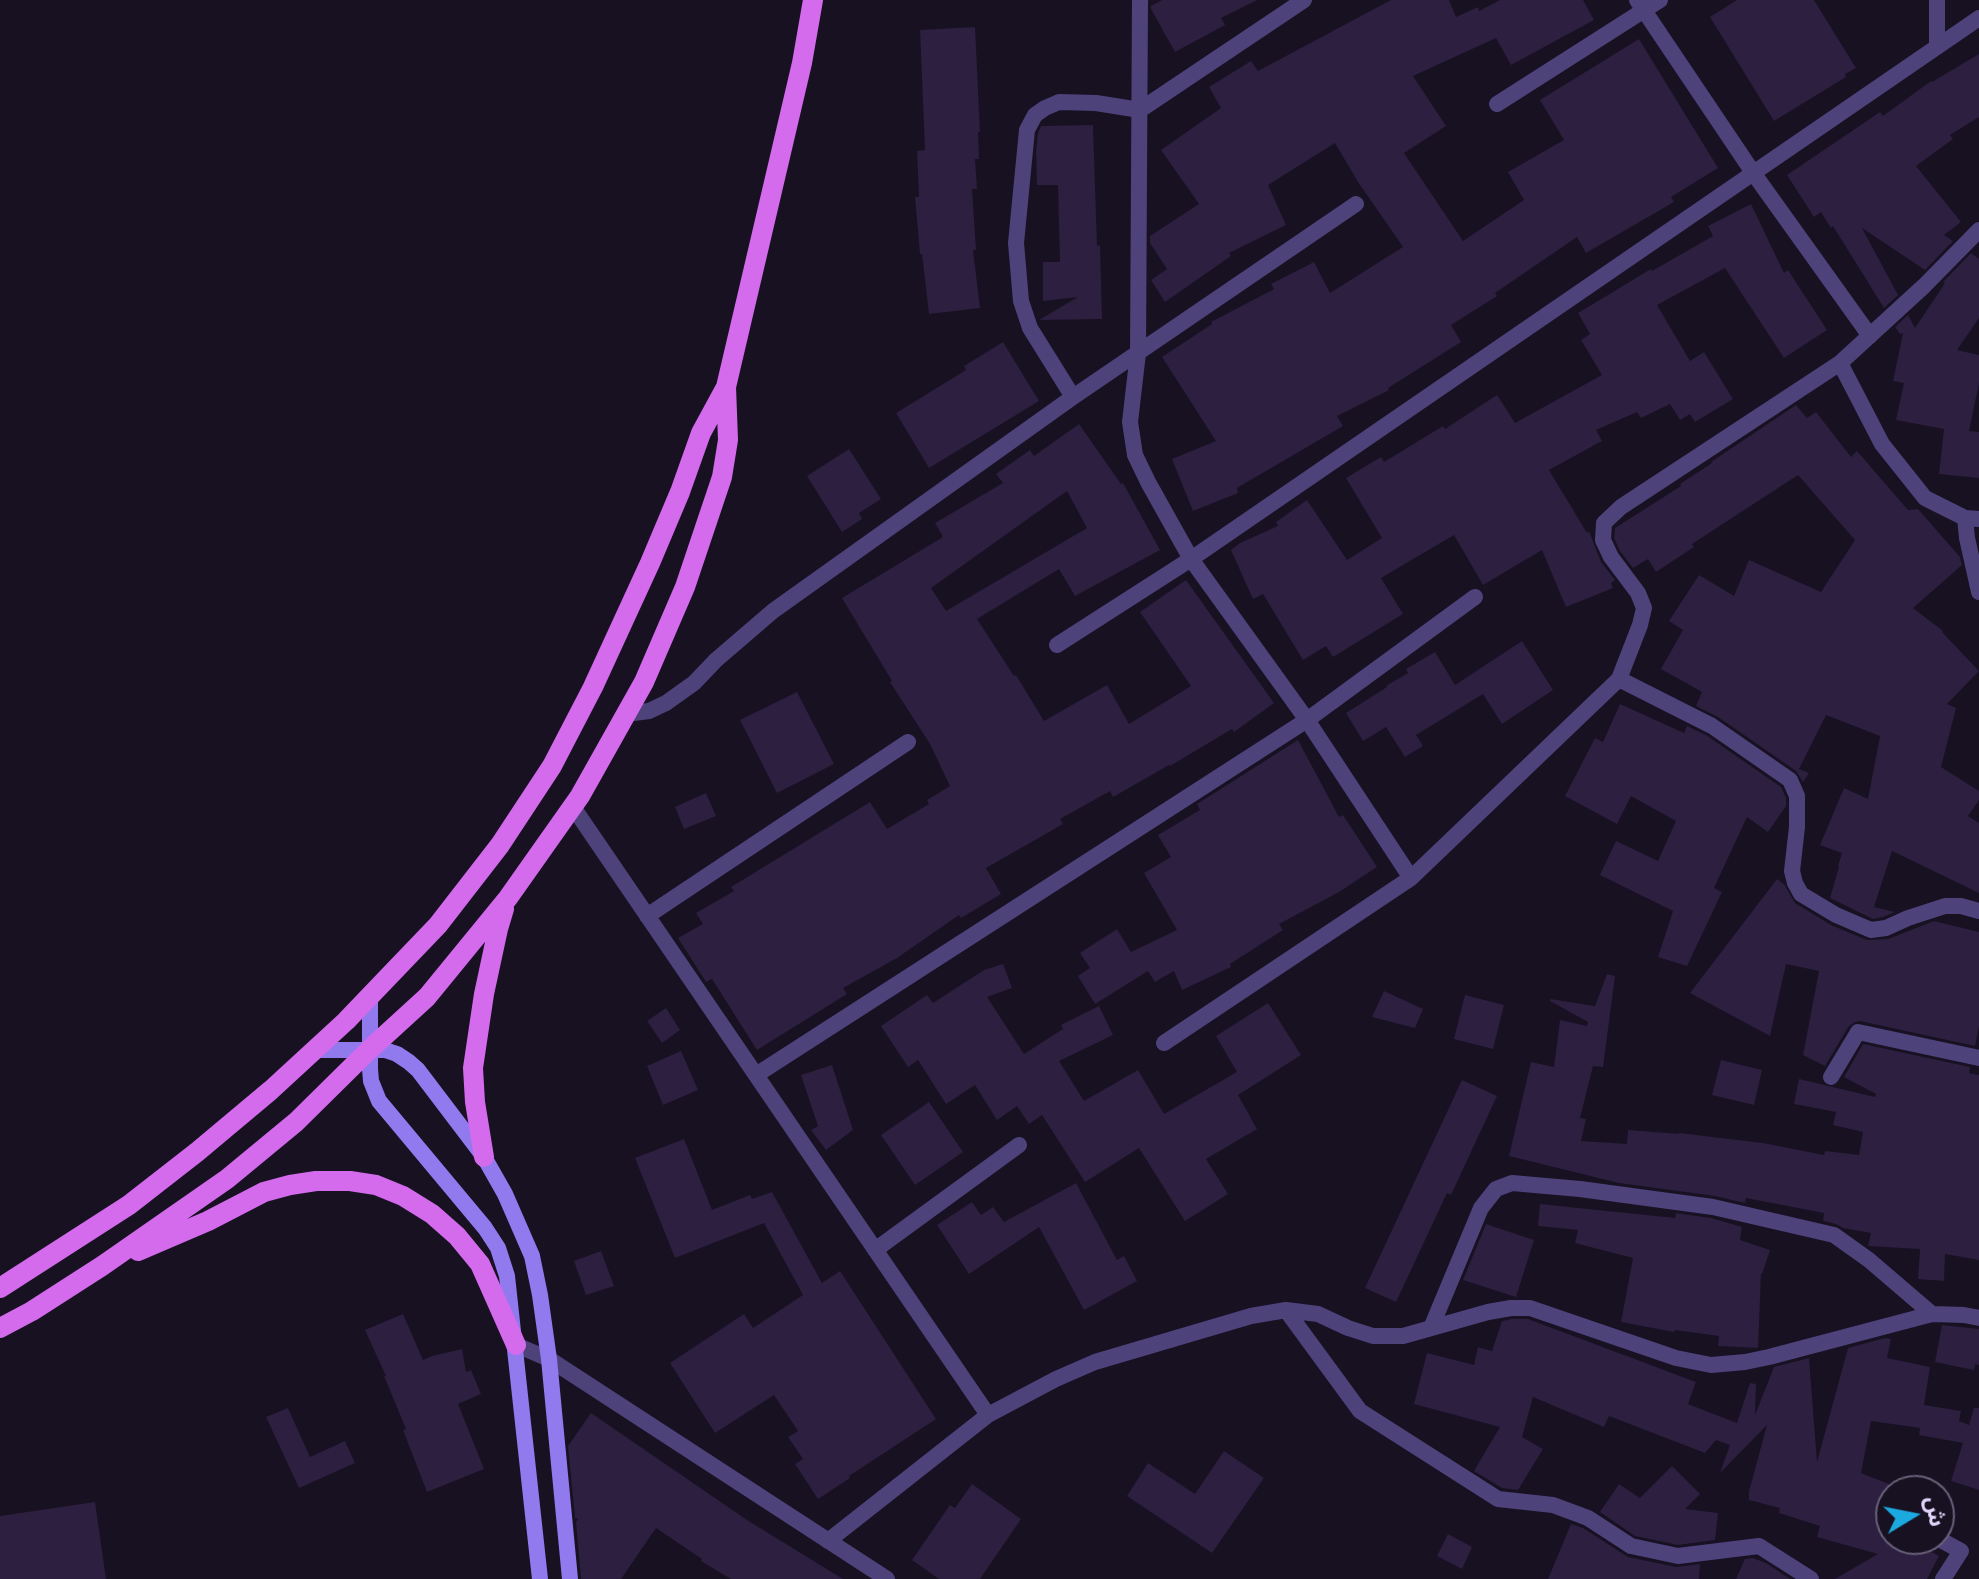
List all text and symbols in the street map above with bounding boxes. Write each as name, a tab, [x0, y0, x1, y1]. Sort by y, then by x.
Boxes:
north arrow	[1875, 1475, 1955, 1555]
text: ش	[1921, 1494, 1952, 1528]

